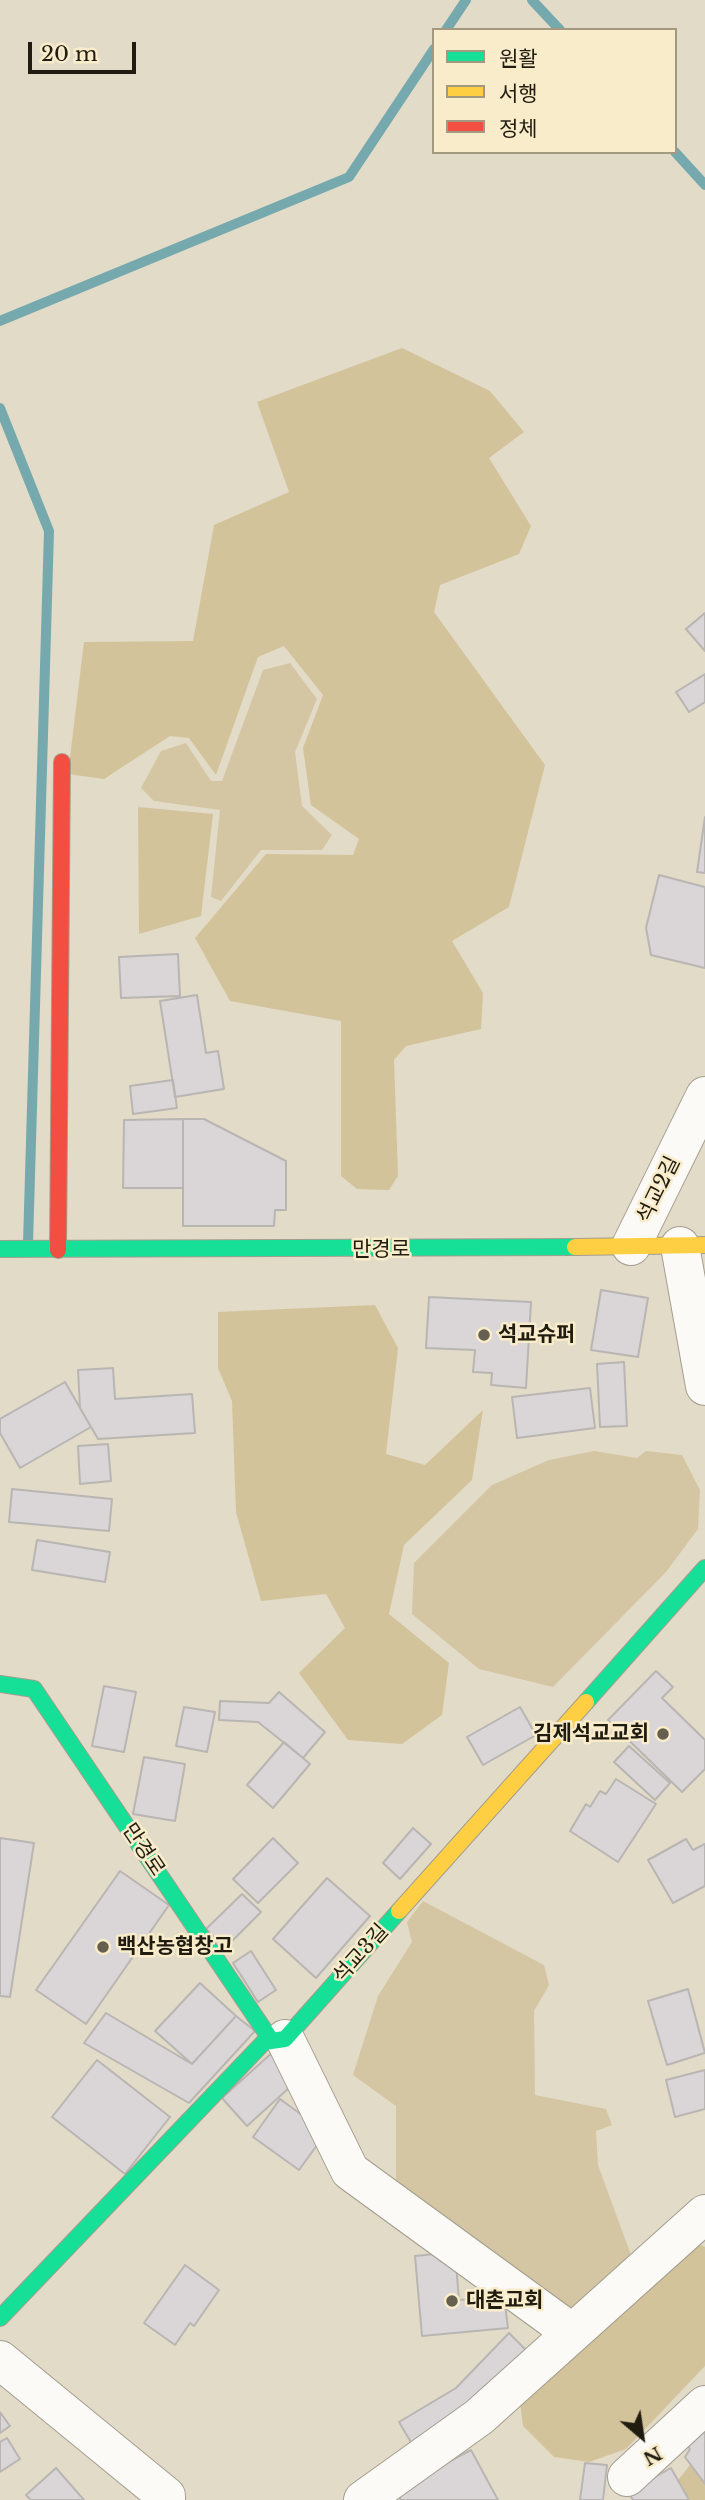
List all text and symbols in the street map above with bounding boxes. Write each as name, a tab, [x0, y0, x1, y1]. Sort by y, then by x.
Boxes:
scale bar	[32, 28, 140, 72]
legend	[432, 28, 677, 154]
text: 20 m	[41, 41, 98, 67]
text: 원활	[499, 46, 538, 72]
text: 서행	[499, 81, 538, 107]
text: 정체	[499, 116, 538, 142]
street label: 석교2길	[632, 1153, 686, 1227]
street label: 만경로	[352, 1237, 410, 1263]
place label: 석교슈퍼	[498, 1322, 575, 1348]
marker: 석교슈퍼	[476, 1327, 492, 1343]
place label: 김제석교교회	[533, 1721, 649, 1747]
marker: 김제석교교회	[655, 1726, 671, 1742]
street label: 만경로	[116, 1819, 170, 1881]
street label: 석교3길	[328, 1919, 394, 1989]
place label: 백산농협창고	[117, 1934, 233, 1960]
marker: 백산농협창고	[95, 1939, 111, 1955]
place label: 대촌교회	[466, 2288, 543, 2314]
marker: 대촌교회	[444, 2293, 460, 2309]
north arrow	[607, 2402, 677, 2472]
text: N	[639, 2441, 666, 2470]

